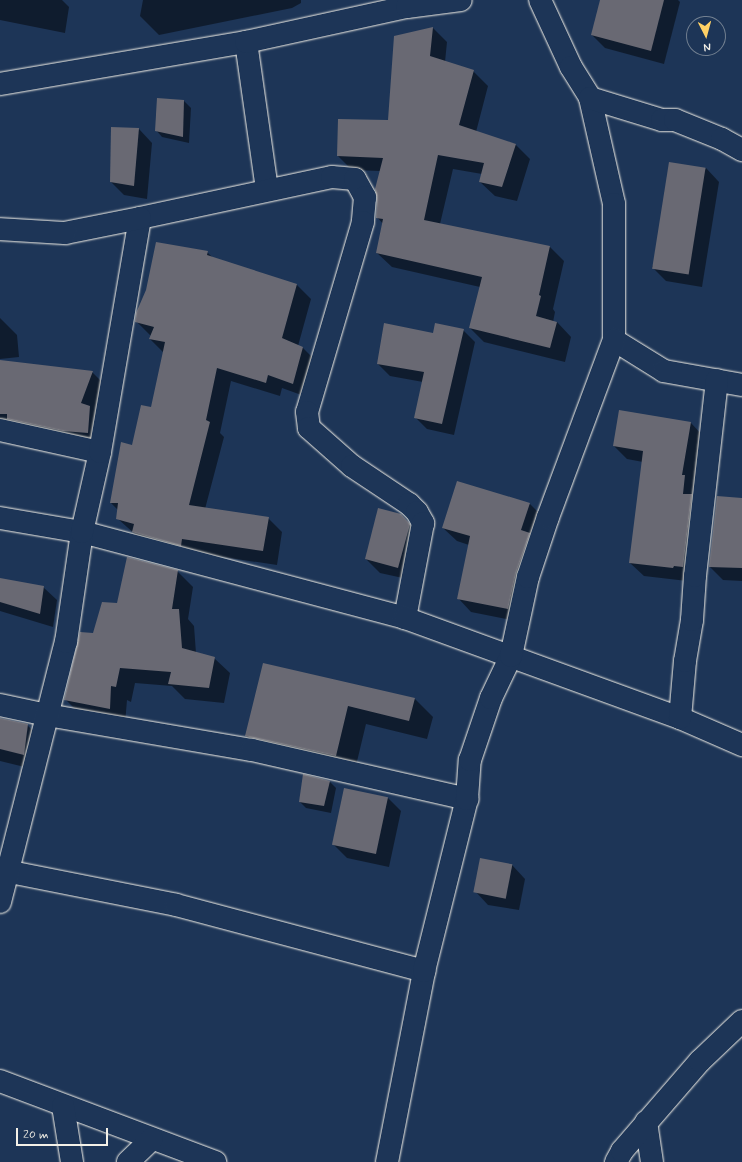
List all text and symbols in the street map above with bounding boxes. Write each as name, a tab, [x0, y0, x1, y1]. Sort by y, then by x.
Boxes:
north arrow	[686, 16, 726, 56]
text: N	[703, 40, 712, 54]
scale bar	[18, 1120, 110, 1146]
text: 20 m	[23, 1127, 49, 1143]

